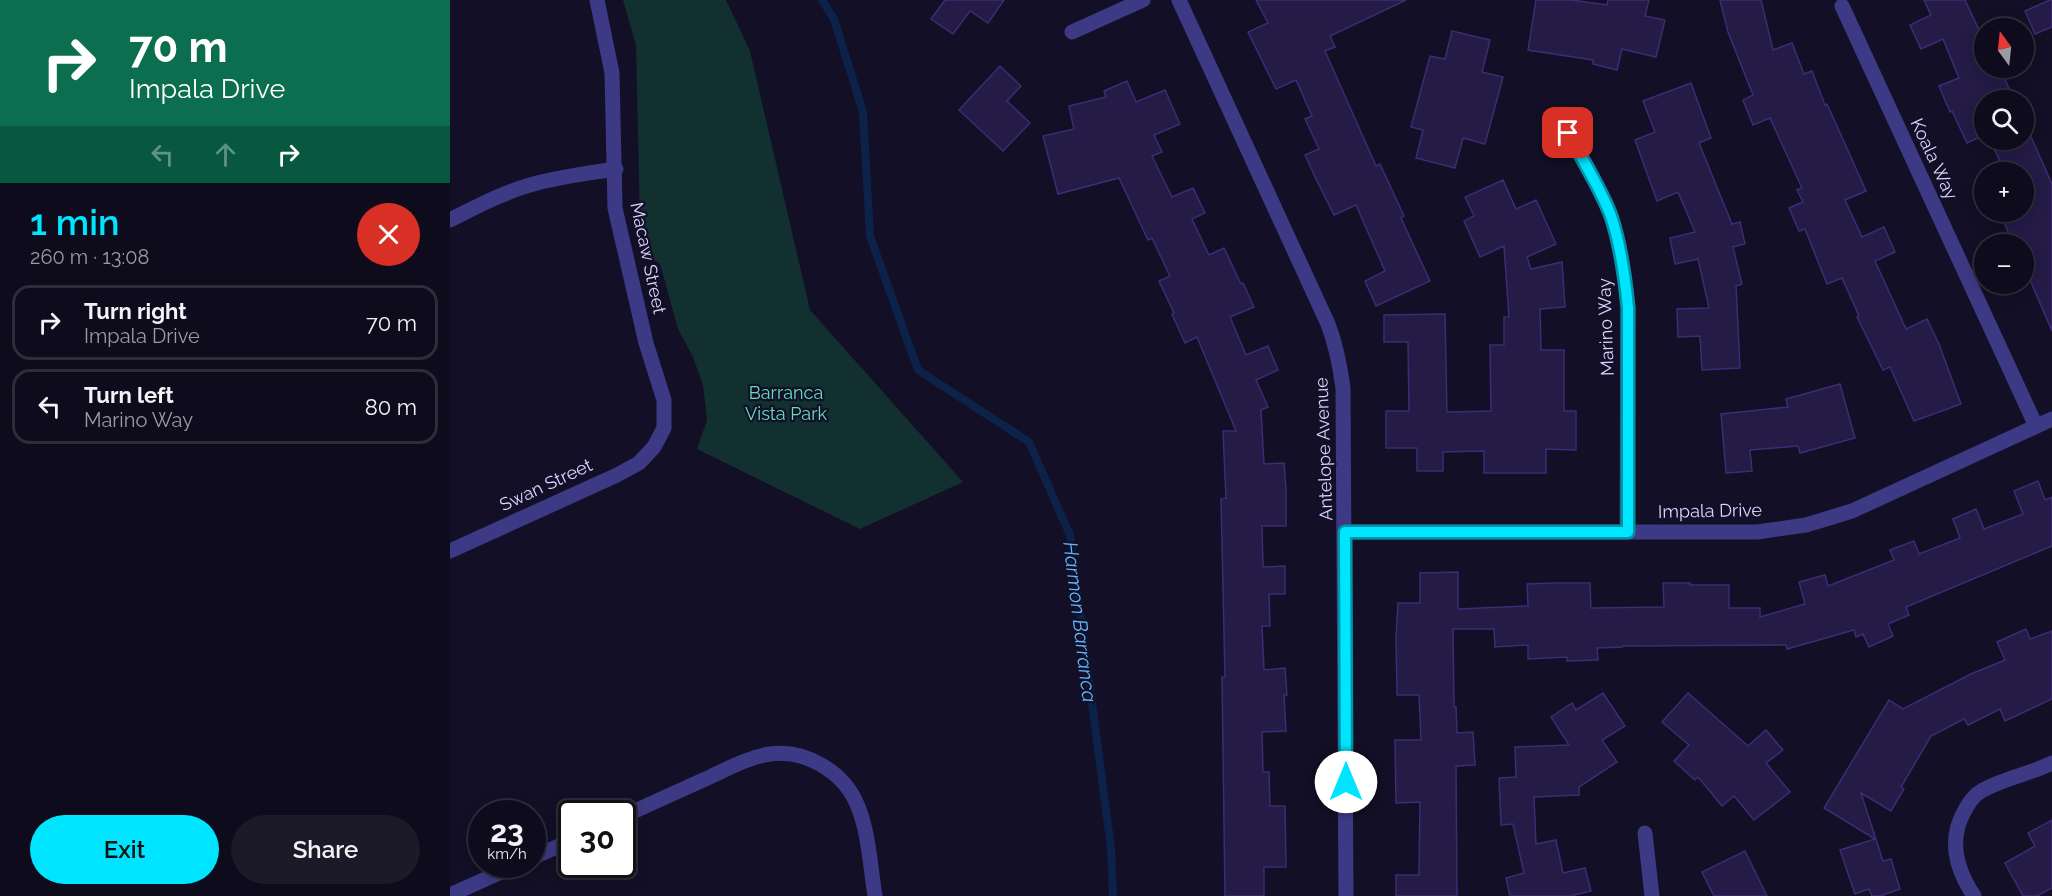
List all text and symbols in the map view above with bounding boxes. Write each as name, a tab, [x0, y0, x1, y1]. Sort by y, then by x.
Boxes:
north arrow	[1974, 18, 2034, 78]
map controls	[1974, 18, 2034, 294]
text: 70 m	[129, 23, 228, 72]
icon: right	[30, 24, 108, 102]
text: Impala Drive	[129, 73, 285, 104]
button: search	[1974, 90, 2034, 150]
pin	[1542, 107, 1593, 158]
street label: Koala Way	[1906, 115, 1963, 203]
icon: arrive	[1551, 116, 1584, 149]
icon: left	[146, 138, 179, 171]
icon: ahead	[209, 138, 242, 171]
icon: right	[272, 138, 305, 171]
button: +	[1974, 162, 2034, 222]
street label: Macaw Street	[626, 200, 671, 316]
text: 1 min	[30, 201, 119, 243]
button: close	[357, 203, 420, 266]
button: −	[1974, 234, 2034, 294]
text: 260 m · 13:08	[30, 245, 149, 269]
street label: Marino Way	[1593, 277, 1618, 376]
text: Turn right	[84, 298, 187, 324]
icon: right	[33, 306, 66, 339]
text: 70 m	[366, 310, 417, 336]
text: Impala Drive	[84, 324, 200, 348]
street label: Antelope Avenue	[1310, 377, 1336, 521]
text: Turn left	[84, 382, 174, 408]
park label: Barranca Vista Park	[745, 382, 827, 424]
icon: left	[33, 390, 66, 423]
text: 80 m	[365, 394, 417, 420]
text: Marino Way	[84, 408, 193, 432]
street label: Swan Street	[496, 454, 595, 515]
street label: Impala Drive	[1658, 499, 1763, 522]
water label: Harmon Barranca	[1058, 540, 1102, 704]
position arrow	[1314, 750, 1378, 814]
speed limit sign: 30	[558, 800, 636, 878]
text: 23	[490, 814, 524, 849]
button: Exit	[30, 815, 219, 884]
button: Share	[231, 815, 420, 884]
text: km/h	[487, 845, 527, 863]

